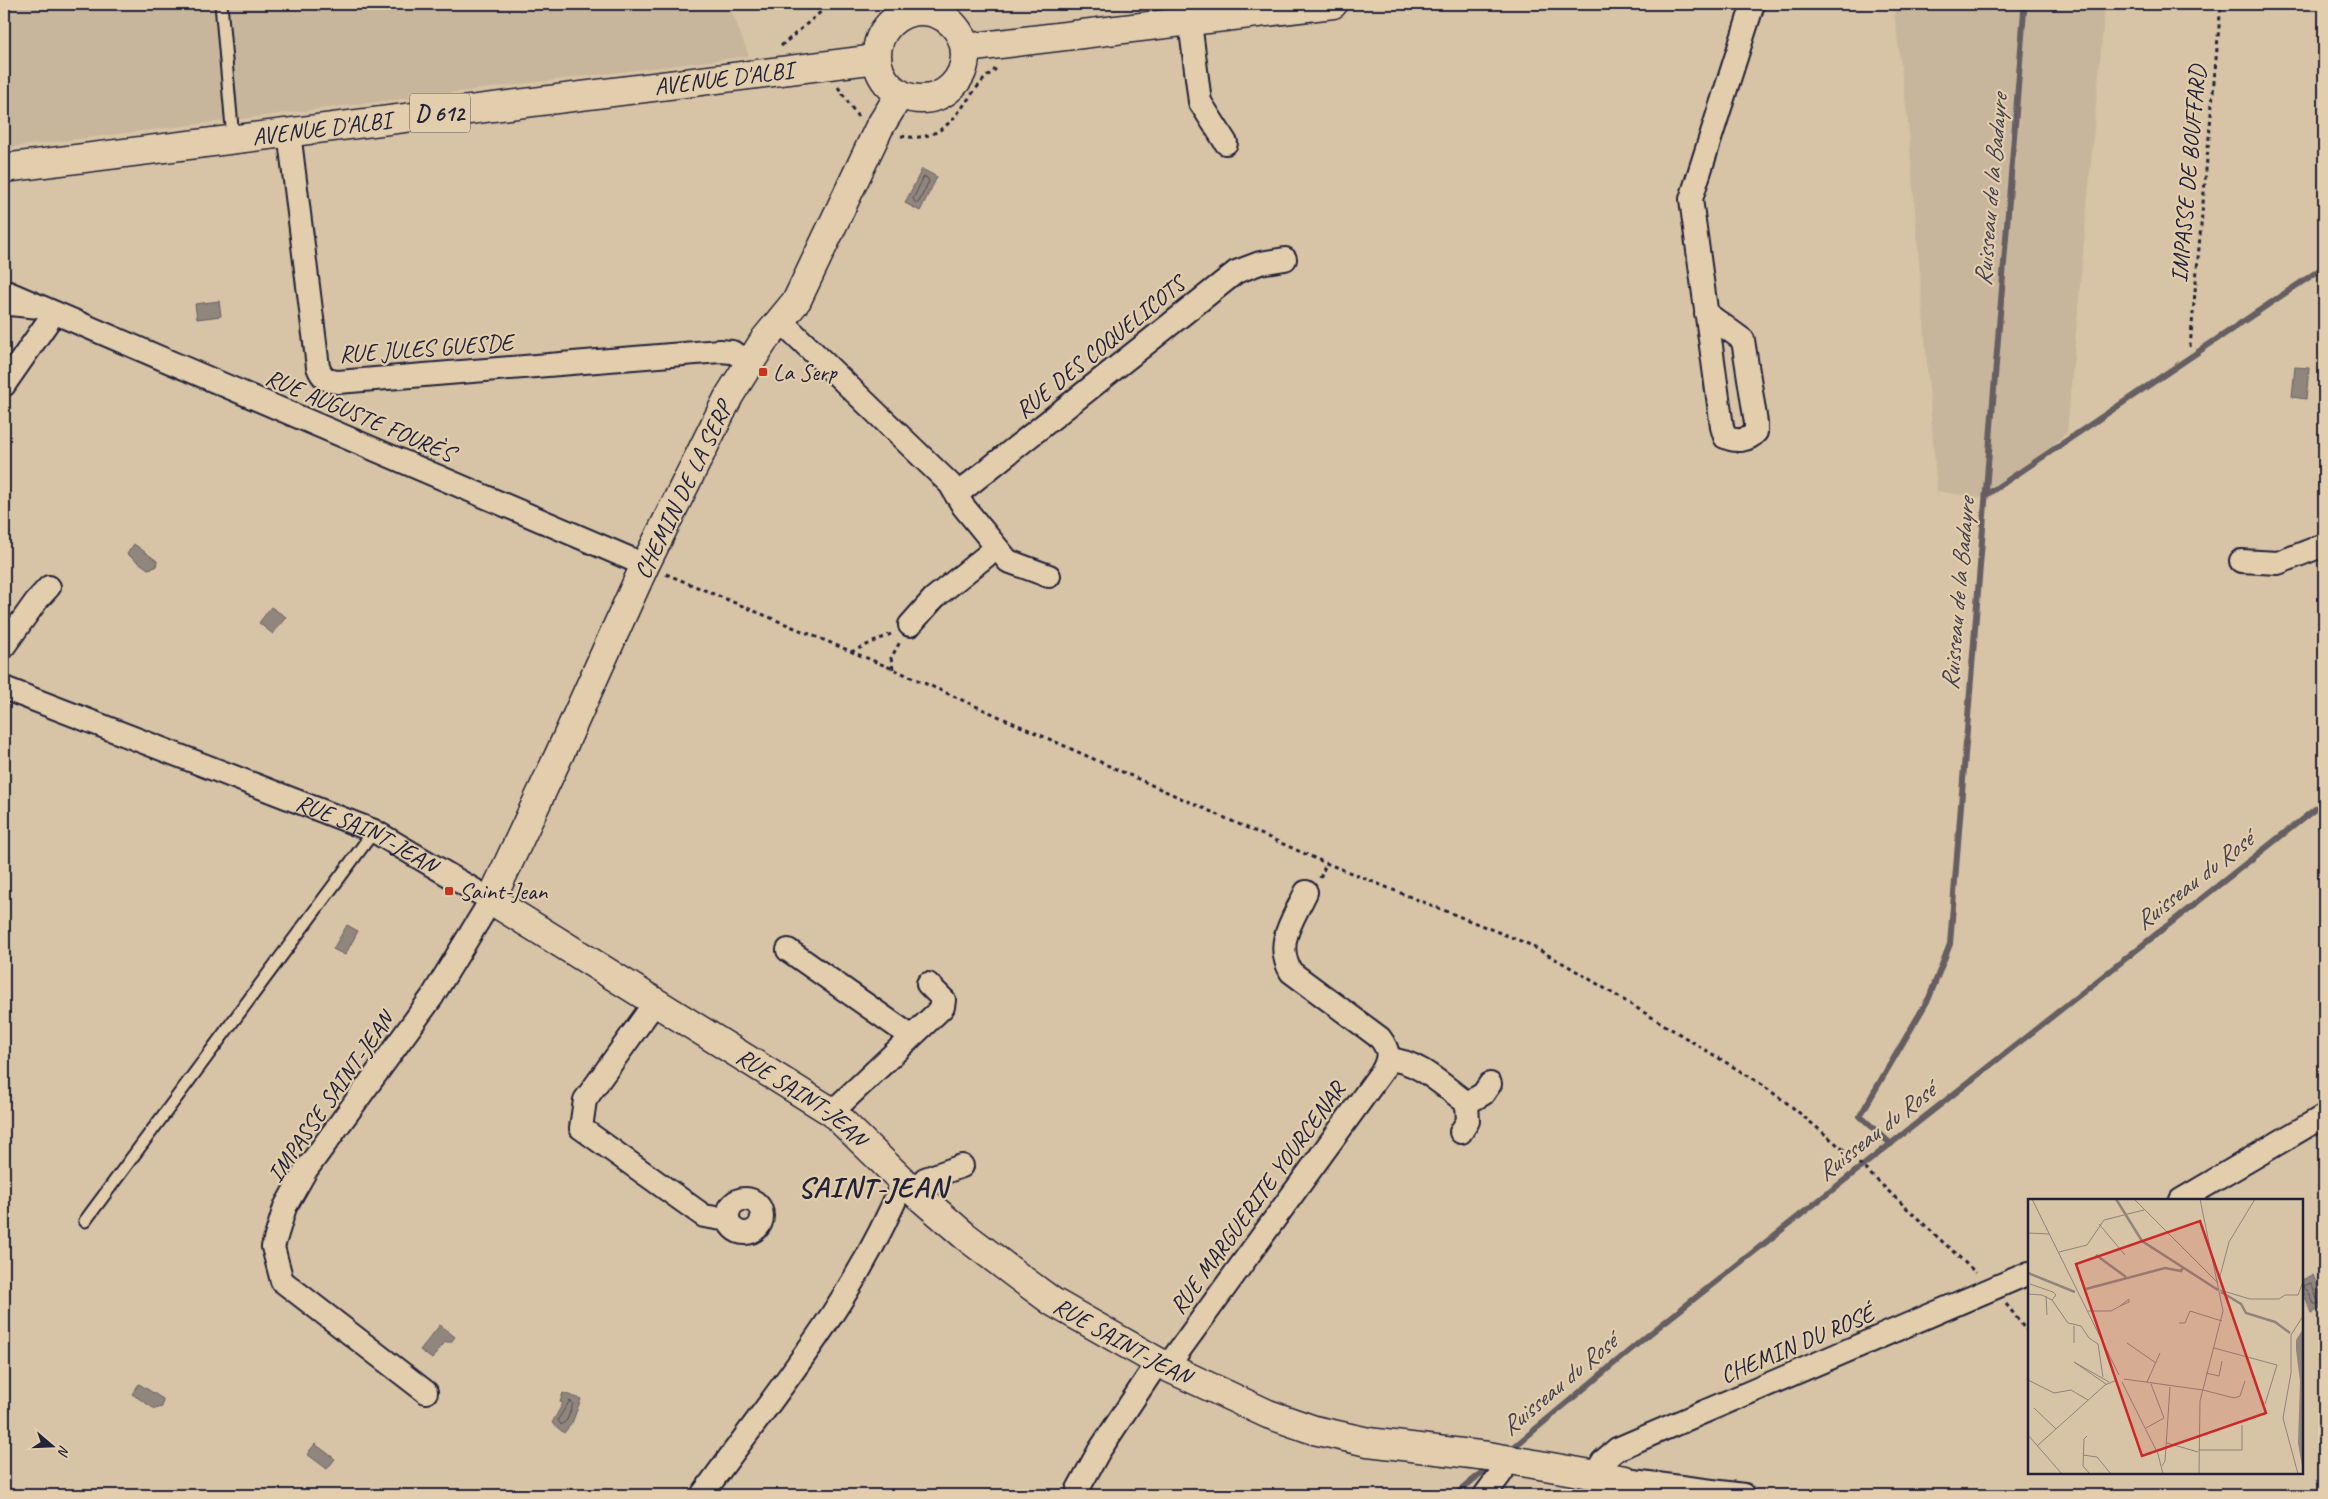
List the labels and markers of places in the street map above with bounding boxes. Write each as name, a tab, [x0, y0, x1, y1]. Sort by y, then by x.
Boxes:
place label: La Serp	[773, 357, 839, 387]
marker: La Serp	[757, 366, 769, 378]
place label: Saint-Jean	[459, 876, 548, 906]
marker: Saint-Jean	[443, 885, 455, 897]

